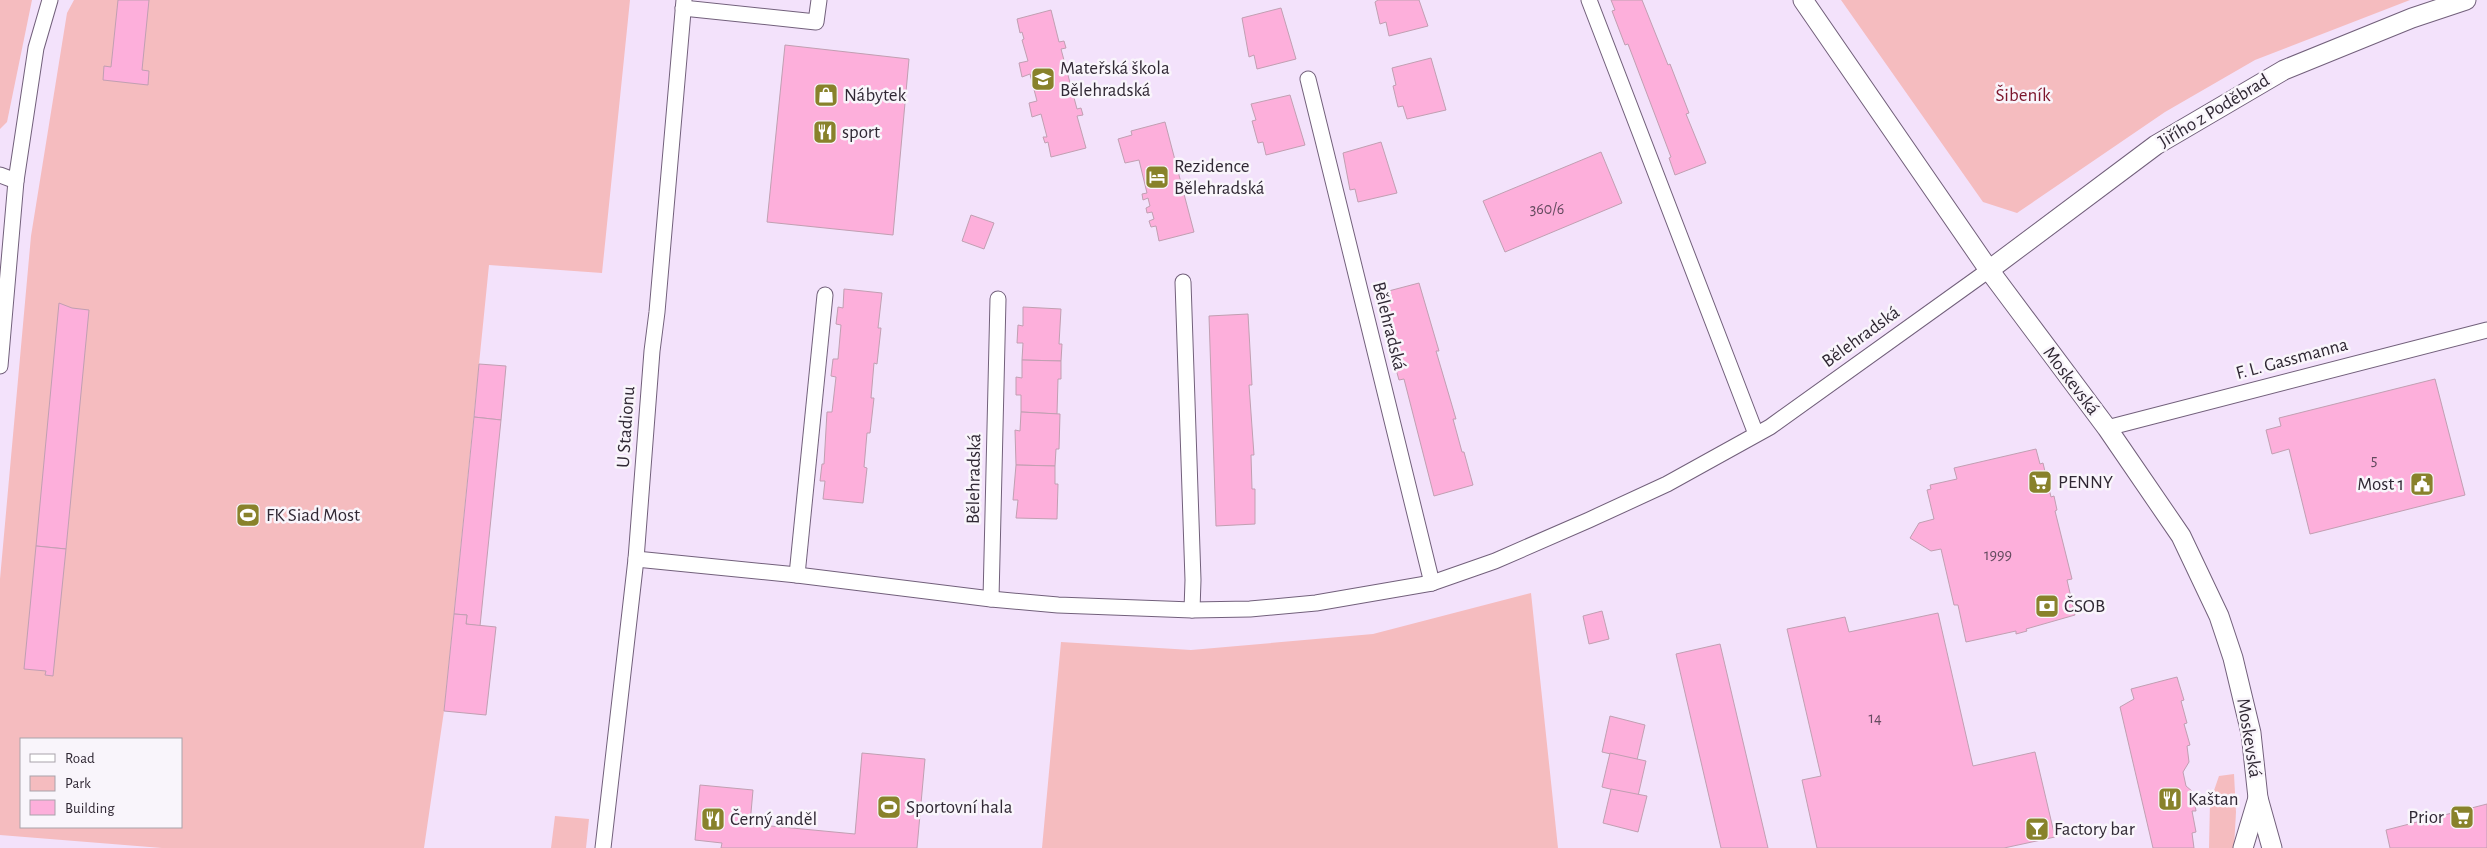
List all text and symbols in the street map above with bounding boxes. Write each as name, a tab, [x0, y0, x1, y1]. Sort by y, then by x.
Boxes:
place label: Mateřská škola Bělehradská	[1060, 59, 1170, 100]
school or university icon: Mateřská škola Bělehradská	[1030, 66, 1056, 92]
street label: Jiřího z Poděbrad	[2155, 70, 2273, 152]
shop icon: Nábytek	[813, 82, 839, 108]
park label: Šibeník	[1995, 84, 2051, 105]
place label: Nábytek	[844, 86, 907, 105]
restaurant icon: sport	[812, 119, 838, 145]
place label: sport	[842, 123, 880, 142]
place label: Rezidence Bělehradská	[1174, 157, 1265, 198]
hotel icon: Rezidence Bělehradská	[1144, 164, 1170, 190]
house number: 360/6	[1530, 201, 1564, 217]
street label: Bělehradská	[1369, 280, 1409, 372]
street label: Bělehradská	[1819, 303, 1903, 371]
street label: F. L. Gassmanna	[2234, 335, 2350, 383]
street label: Moskevská	[2039, 343, 2103, 419]
street label: U Stadionu	[614, 385, 638, 469]
street label: Bělehradská	[964, 433, 984, 524]
house number: 5	[2371, 452, 2377, 468]
supermarket icon: PENNY	[2027, 469, 2053, 495]
public building icon: Most 1	[2409, 471, 2435, 497]
place label: PENNY	[2058, 473, 2113, 492]
place label: Most 1	[2357, 475, 2404, 494]
sports icon: FK Siad Most	[235, 502, 261, 528]
place label: FK Siad Most	[266, 506, 360, 525]
house number: 1999	[1984, 547, 2012, 563]
bank icon: ČSOB	[2034, 593, 2060, 619]
place label: ČSOB	[2064, 595, 2105, 616]
street label: Moskevská	[2233, 697, 2265, 779]
house number: 14	[1868, 710, 1882, 726]
legend	[20, 738, 182, 828]
text: Road	[65, 751, 95, 766]
text: Park	[65, 776, 91, 791]
restaurant icon: Kaštan	[2157, 786, 2183, 812]
place label: Kaštan	[2188, 790, 2238, 809]
sports icon: Sportovní hala	[876, 794, 902, 820]
place label: Sportovní hala	[906, 798, 1013, 817]
text: Building	[65, 801, 115, 816]
supermarket icon: Prior	[2449, 804, 2475, 830]
restaurant icon: Černý anděl	[700, 806, 726, 832]
place label: Černý anděl	[730, 808, 817, 829]
place label: Prior	[2408, 808, 2444, 827]
bar icon: Factory bar	[2024, 816, 2050, 842]
place label: Factory bar	[2054, 820, 2135, 839]

